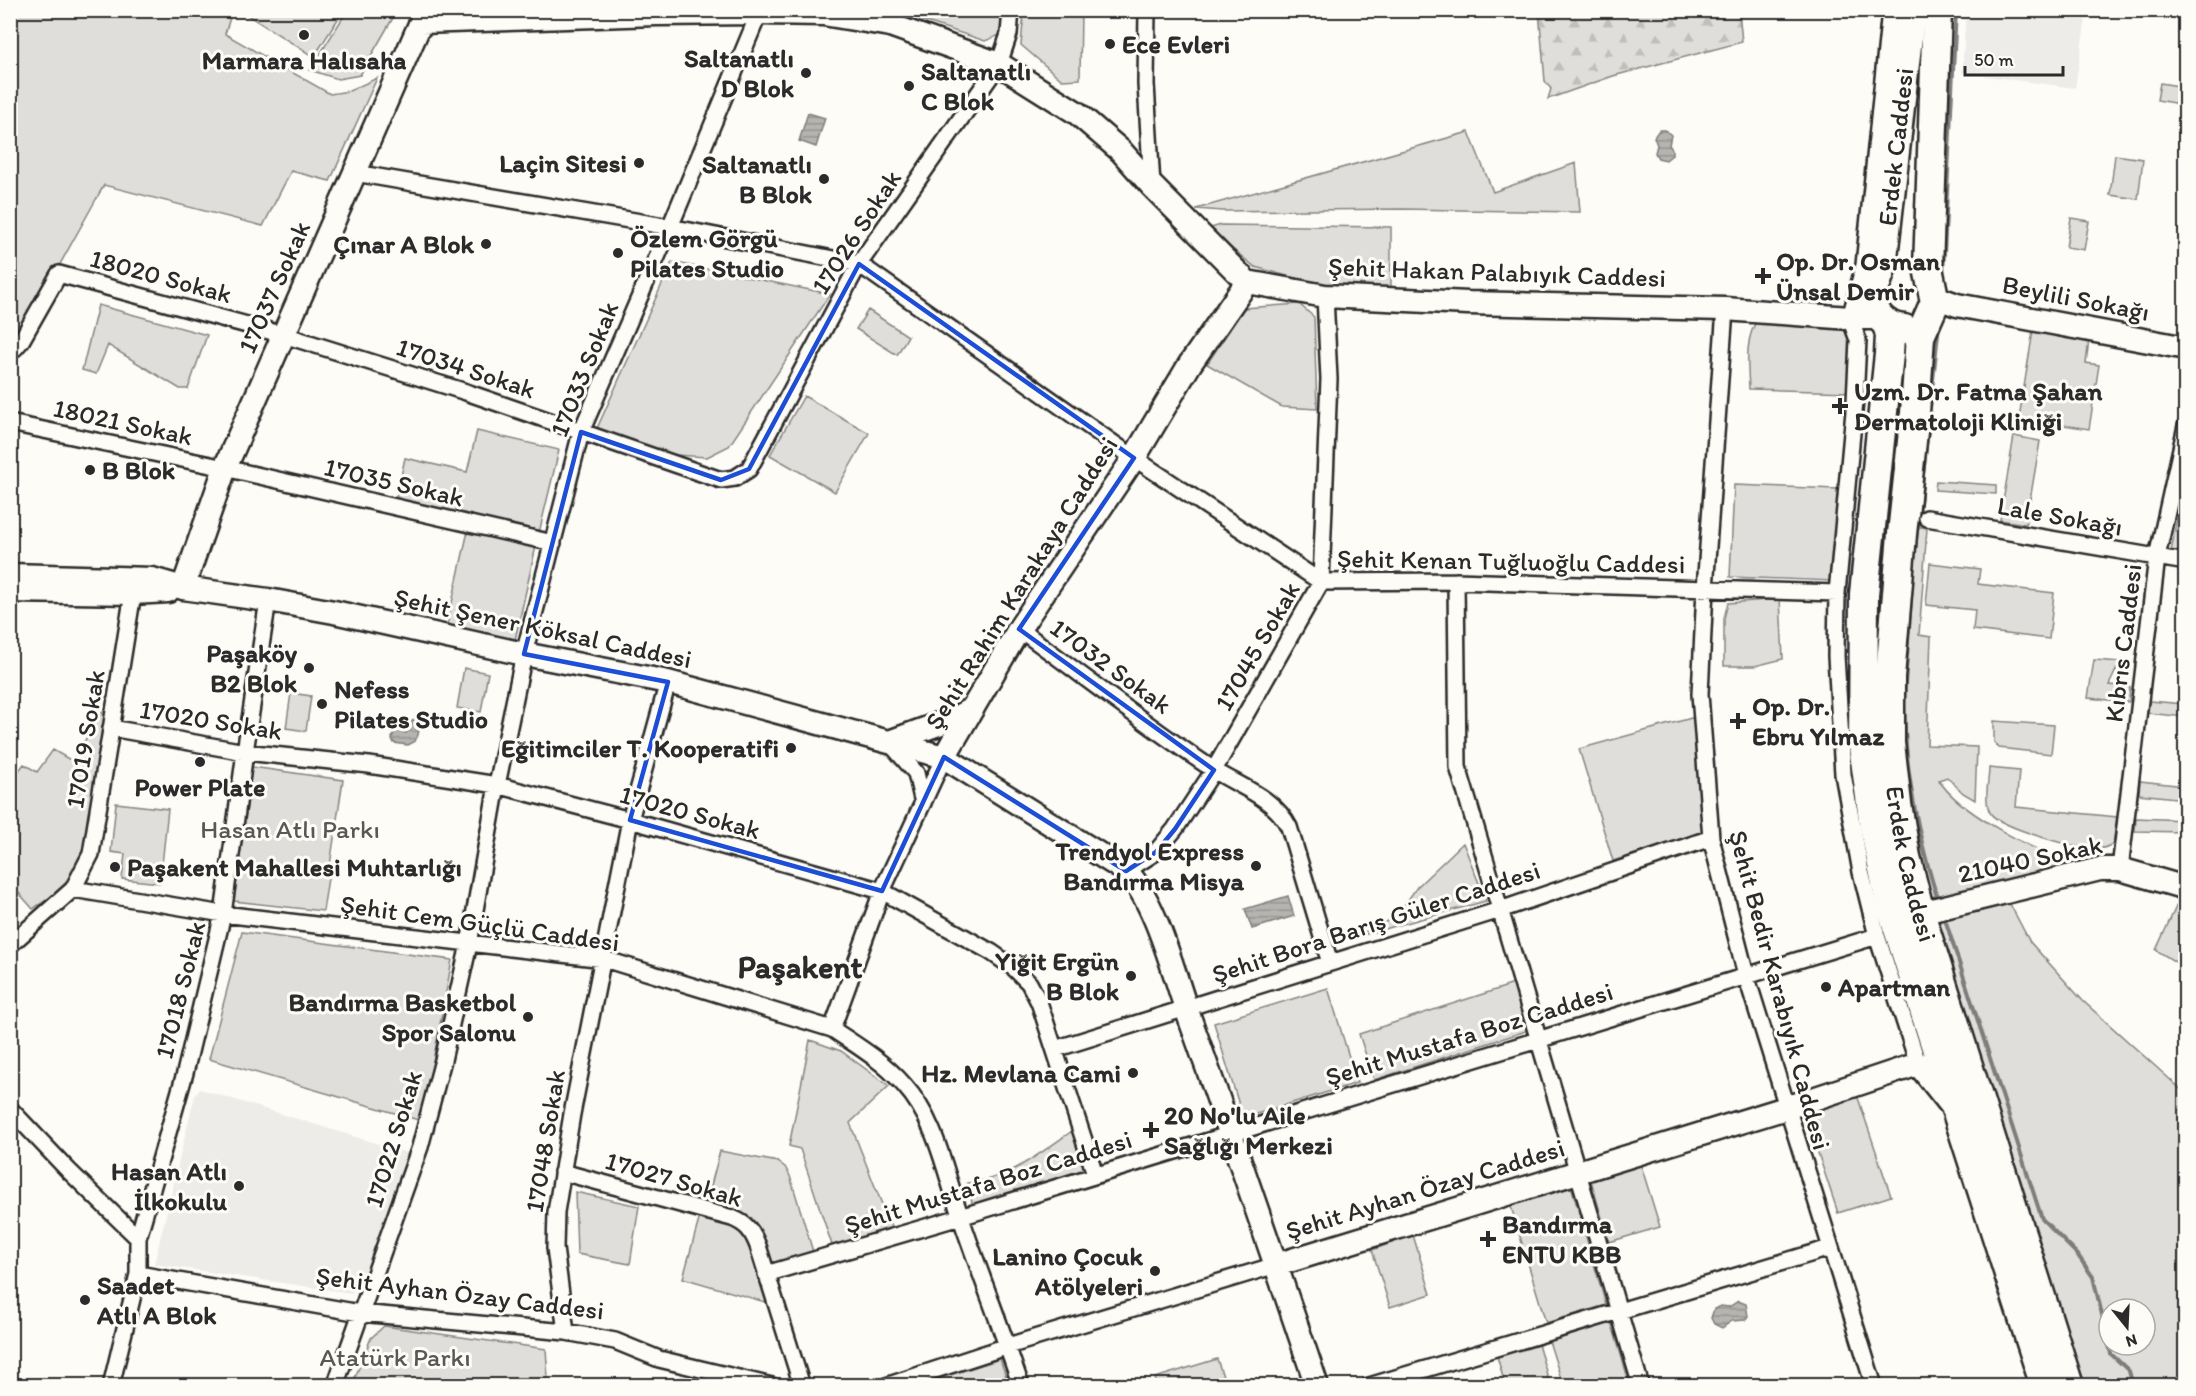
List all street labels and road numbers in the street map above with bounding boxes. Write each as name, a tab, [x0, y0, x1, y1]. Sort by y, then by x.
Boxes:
street label: Erdek Caddesi	[1871, 66, 1920, 228]
street label: 17026 Sokak	[804, 164, 908, 300]
street label: 17037 Sokak	[231, 216, 317, 358]
street label: 18020 Sokak	[87, 242, 235, 310]
street label: Şehit Hakan Palabıyık Caddesi	[1328, 250, 1666, 294]
street label: Beylili Sokağı	[2000, 268, 2152, 328]
street label: 17033 Sokak	[542, 297, 626, 441]
street label: 17034 Sokak	[393, 331, 539, 405]
street label: 18021 Sokak	[51, 392, 195, 452]
street label: Şehit Rahim Karakaya Caddesi	[917, 431, 1125, 735]
street label: 17035 Sokak	[321, 450, 467, 514]
street label: Lale Sokağı	[1995, 489, 2125, 543]
street label: Şehit Kenan Tuğluoğlu Caddesi	[1337, 542, 1685, 580]
street label: Kıbrıs Caddesi	[2097, 562, 2149, 724]
street label: 17045 Sokak	[1207, 576, 1307, 716]
street label: Şehit Şener Köksal Caddesi	[391, 581, 695, 675]
street label: 17032 Sokak	[1044, 611, 1178, 721]
street label: 17019 Sokak	[58, 667, 112, 811]
street label: 17020 Sokak	[137, 693, 285, 747]
street label: 17020 Sokak	[616, 778, 764, 846]
street label: Erdek Caddesi	[1879, 784, 1944, 946]
street label: Şehit Bedir Karabıyık Caddesi	[1722, 827, 1838, 1153]
street label: 21040 Sokak	[1955, 828, 2105, 890]
street label: Şehit Bora Barış Güler Caddesi	[1208, 854, 1544, 990]
street label: Şehit Cem Güçlü Caddesi	[339, 888, 621, 958]
street label: 17018 Sokak	[147, 918, 213, 1062]
street label: Şehit Mustafa Boz Caddesi	[1321, 975, 1617, 1093]
street label: 17022 Sokak	[357, 1067, 429, 1211]
street label: 17048 Sokak	[518, 1067, 572, 1215]
street label: Şehit Mustafa Boz Caddesi	[840, 1123, 1136, 1241]
street label: Şehit Ayhan Özay Caddesi	[1282, 1131, 1568, 1247]
street label: 17027 Sokak	[602, 1144, 746, 1214]
street label: Şehit Ayhan Özay Caddesi	[314, 1259, 606, 1327]

